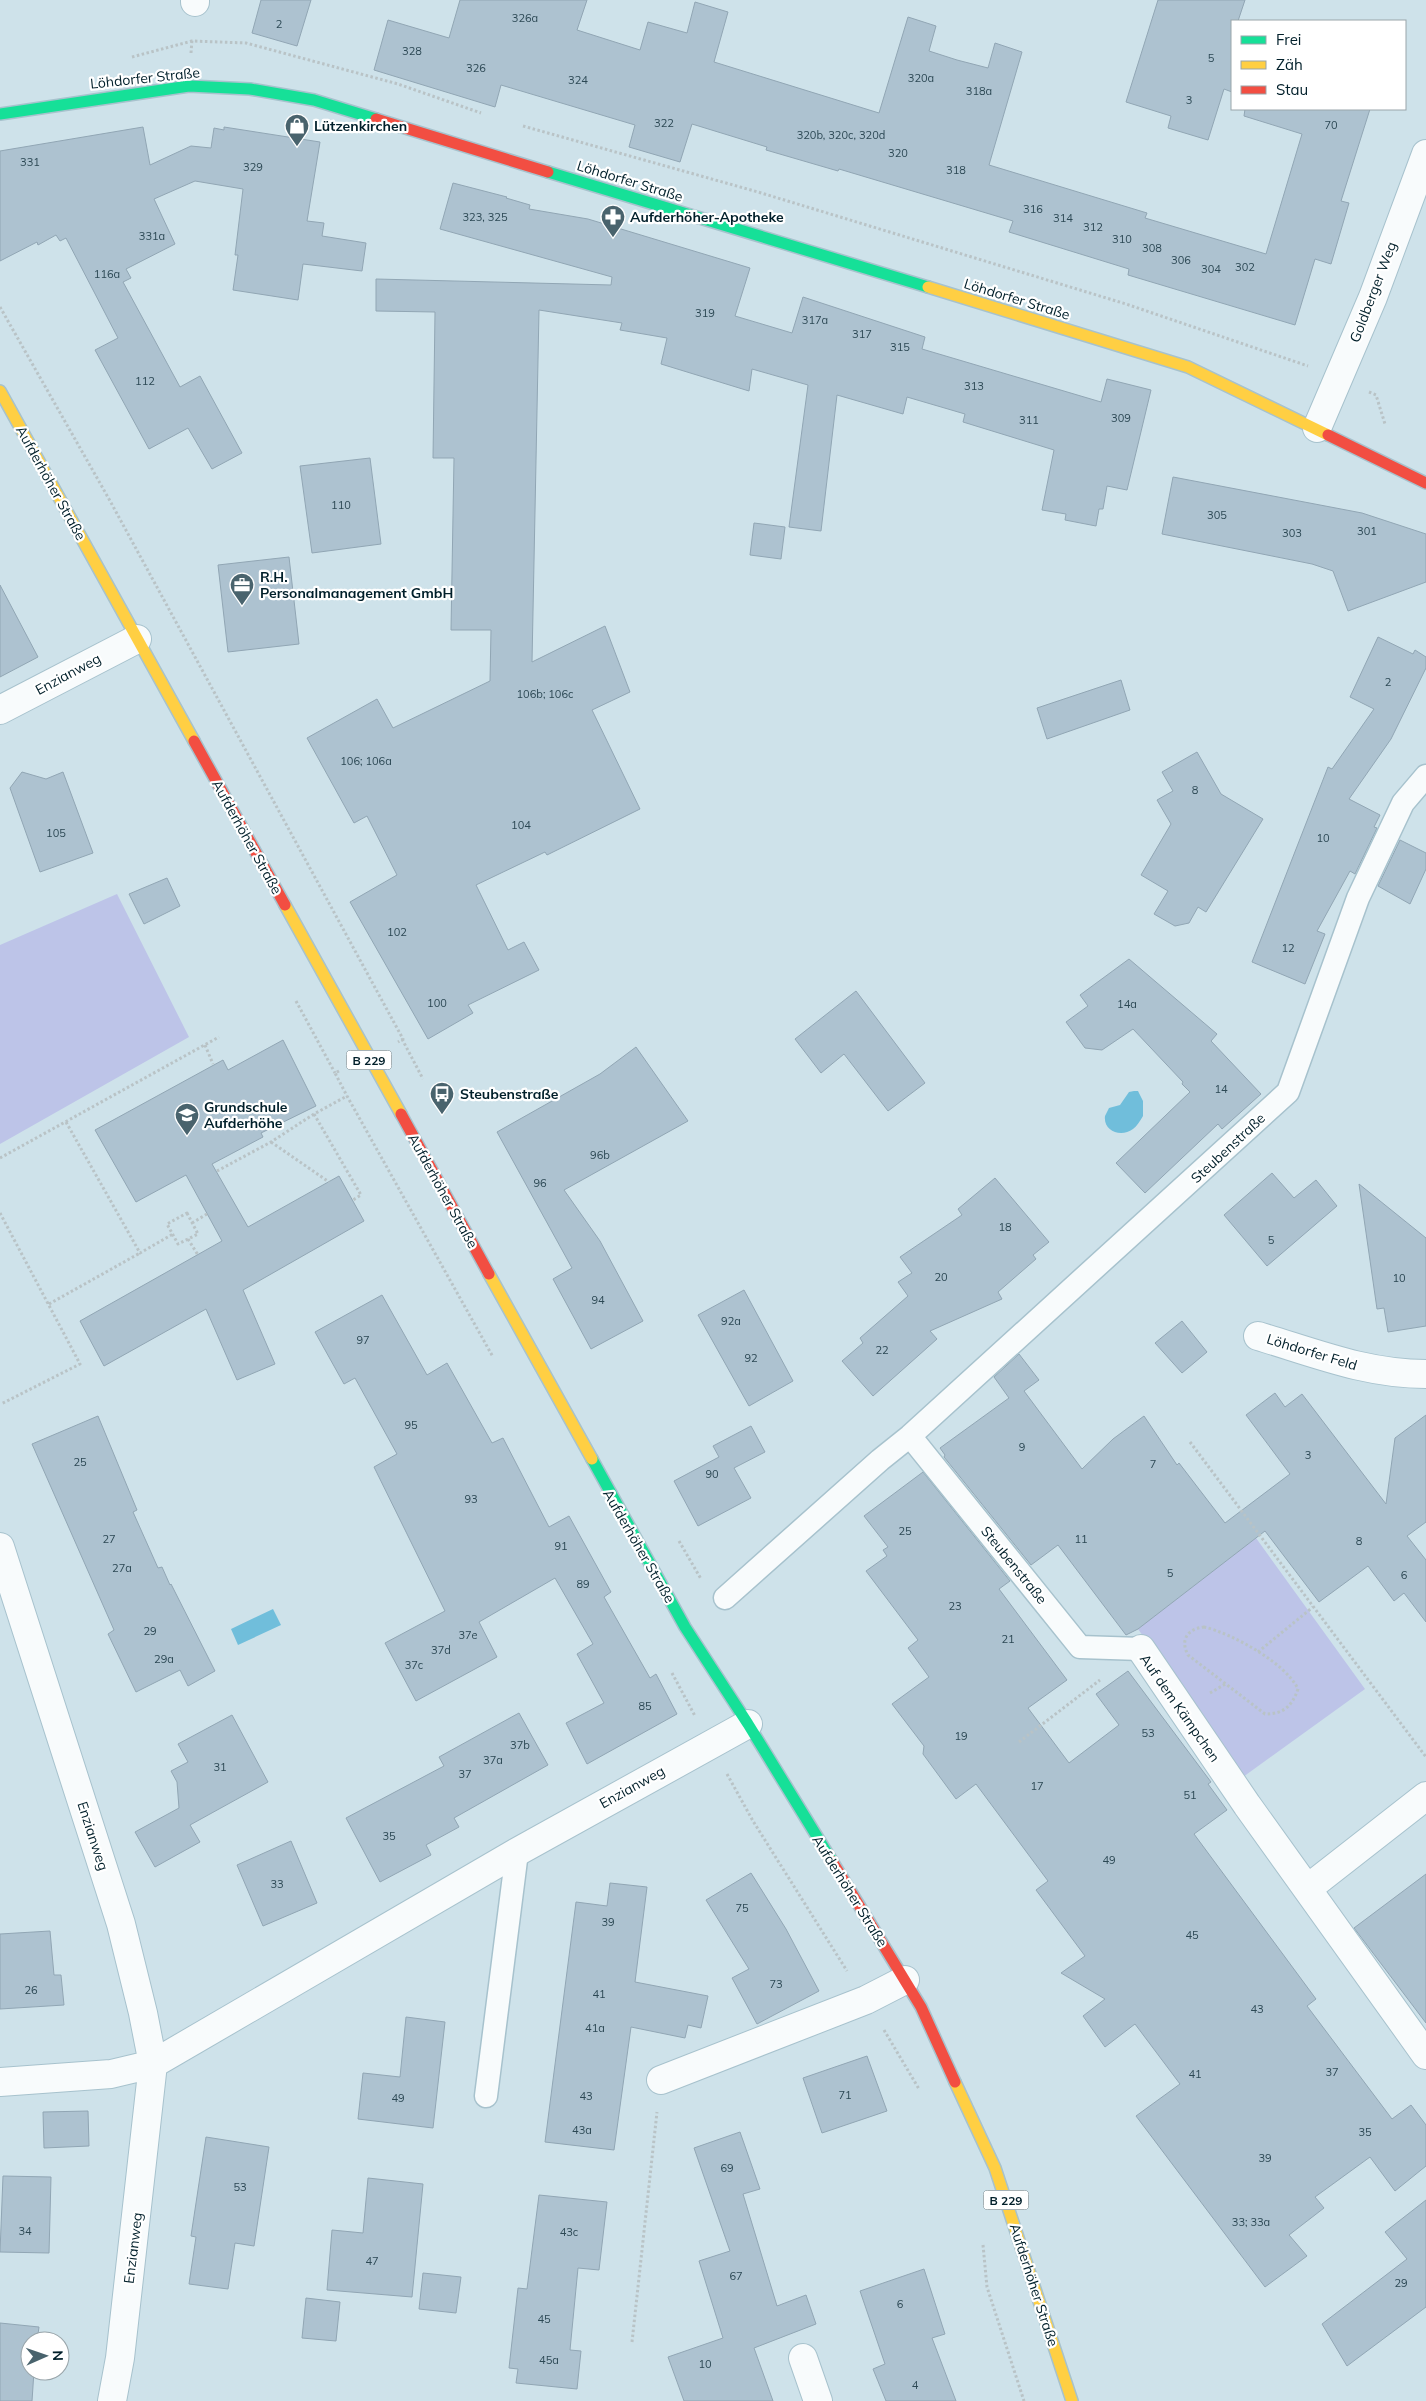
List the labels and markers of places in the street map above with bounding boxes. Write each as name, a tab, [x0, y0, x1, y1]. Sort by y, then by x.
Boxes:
shop icon: Lützenkirchen	[284, 113, 310, 147]
place label: Lützenkirchen	[314, 117, 407, 135]
pharmacy icon: Aufderhöher-Apotheke	[600, 204, 626, 238]
place label: Aufderhöher-Apotheke	[630, 208, 784, 226]
place label: R.H. Personalmanagement GmbH	[260, 568, 453, 602]
office icon: R.H. Personalmanagement GmbH	[229, 572, 255, 606]
bus stop icon: Steubenstraße	[429, 1081, 455, 1115]
place label: Steubenstraße	[460, 1085, 559, 1103]
place label: Grundschule Aufderhöhe	[204, 1098, 288, 1132]
school or university icon: Grundschule Aufderhöhe	[174, 1102, 200, 1136]

